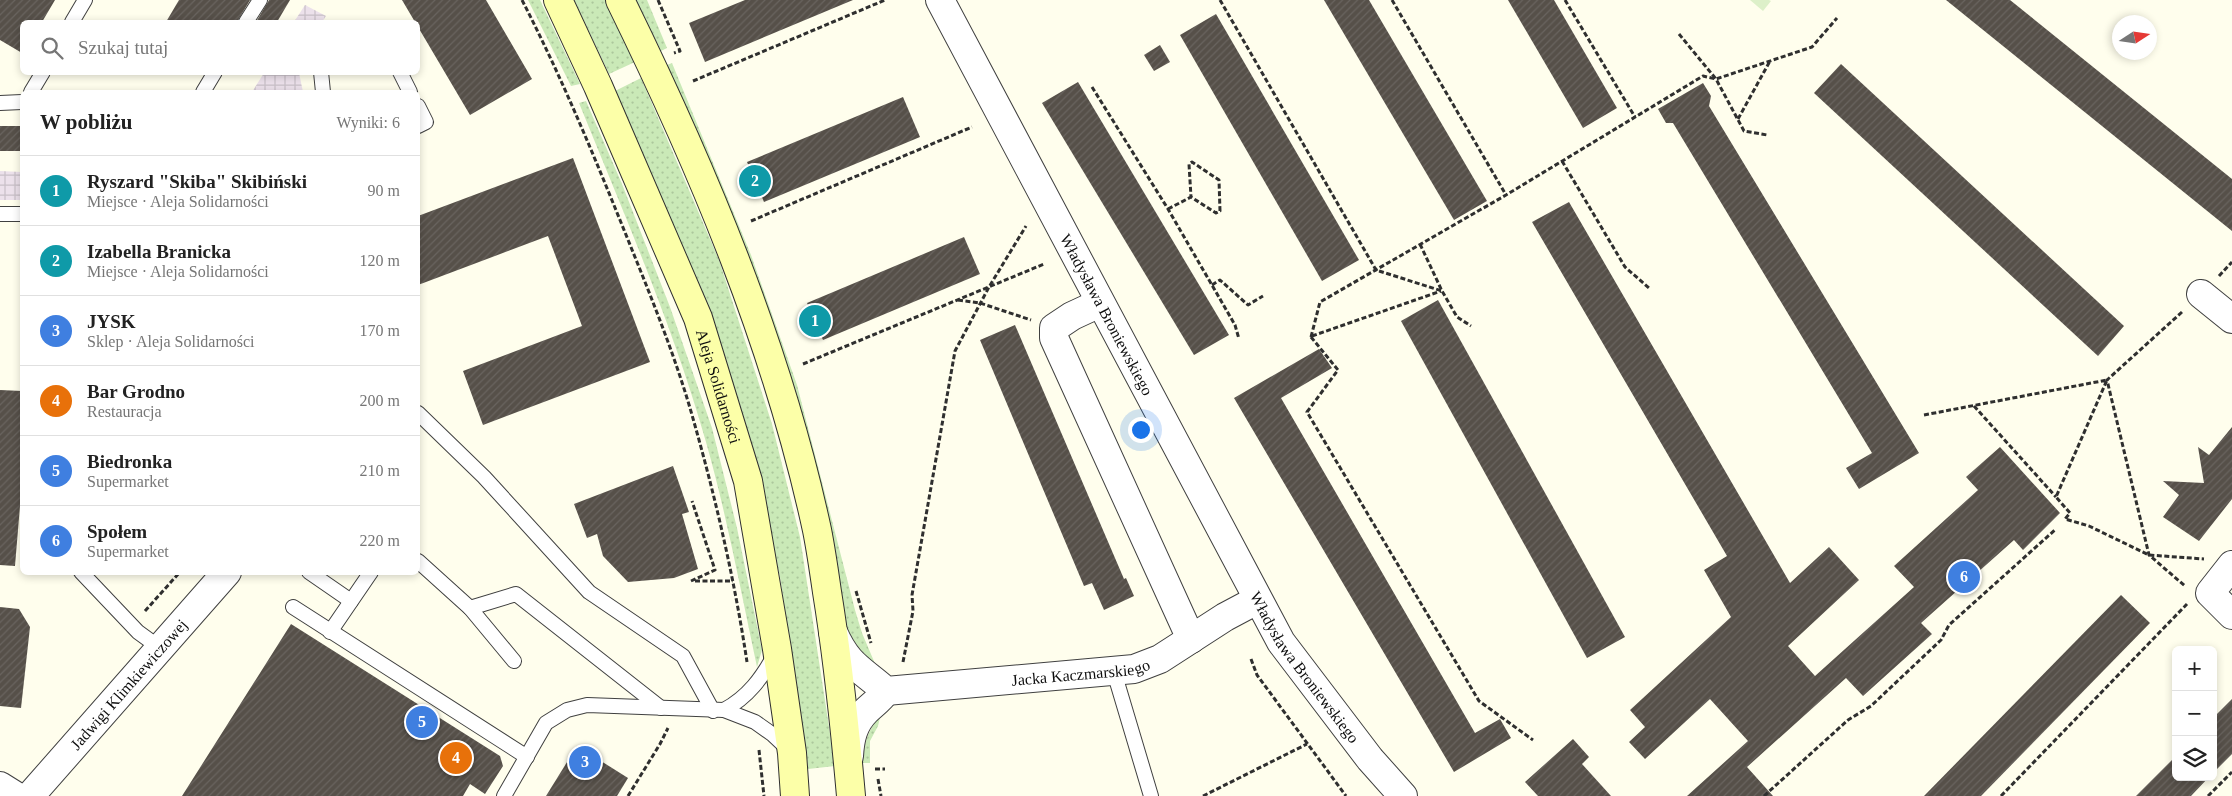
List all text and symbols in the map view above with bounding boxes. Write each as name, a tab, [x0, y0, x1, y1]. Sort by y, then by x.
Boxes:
north arrow	[2112, 15, 2157, 60]
search box	[20, 20, 420, 75]
icon: search	[38, 34, 66, 62]
text: Szukaj tutaj	[78, 37, 168, 58]
text: W pobliżu	[40, 110, 132, 134]
text: Wyniki: 6	[337, 114, 400, 131]
pin: 2	[739, 162, 771, 200]
text: Ryszard "Skiba" Skibiński	[87, 171, 307, 192]
text: 1	[52, 182, 60, 199]
text: 90 m	[368, 182, 400, 199]
text: Miejsce · Aleja Solidarności	[87, 193, 269, 210]
street label: Władysława Broniewskiego	[1057, 231, 1157, 398]
text: Izabella Branicka	[87, 241, 231, 262]
text: 2	[52, 252, 60, 269]
text: 120 m	[360, 252, 400, 269]
text: Miejsce · Aleja Solidarności	[87, 263, 269, 280]
pin: 1	[799, 302, 831, 340]
text: JYSK	[87, 311, 136, 332]
text: 3	[52, 322, 60, 339]
text: 170 m	[360, 322, 400, 339]
street label: Aleja Solidarności	[693, 327, 745, 446]
text: Sklep · Aleja Solidarności	[87, 333, 255, 350]
text: Bar Grodno	[87, 381, 185, 402]
text: 4	[52, 392, 60, 409]
text: 200 m	[360, 392, 400, 409]
text: Restauracja	[87, 403, 162, 420]
your location	[1128, 417, 1154, 443]
text: Biedronka	[87, 451, 172, 472]
text: 5	[52, 462, 60, 479]
text: 210 m	[360, 462, 400, 479]
text: Supermarket	[87, 473, 169, 490]
text: Społem	[87, 521, 147, 542]
text: 6	[52, 532, 60, 549]
text: 220 m	[360, 532, 400, 549]
text: Supermarket	[87, 543, 169, 560]
pin: 6	[1948, 558, 1980, 596]
street label: Władysława Broniewskiego	[1247, 589, 1363, 746]
street label: Jadwigi Klimkiewiczowej	[67, 616, 191, 753]
map controls	[2172, 646, 2217, 781]
button: +	[2172, 646, 2217, 691]
street label: Jacka Kaczmarskiego	[1011, 655, 1152, 688]
button: −	[2172, 691, 2217, 736]
pin: 5	[406, 703, 438, 741]
button: layers	[2172, 736, 2217, 781]
pin: 4	[440, 739, 472, 777]
pin: 3	[569, 743, 601, 781]

